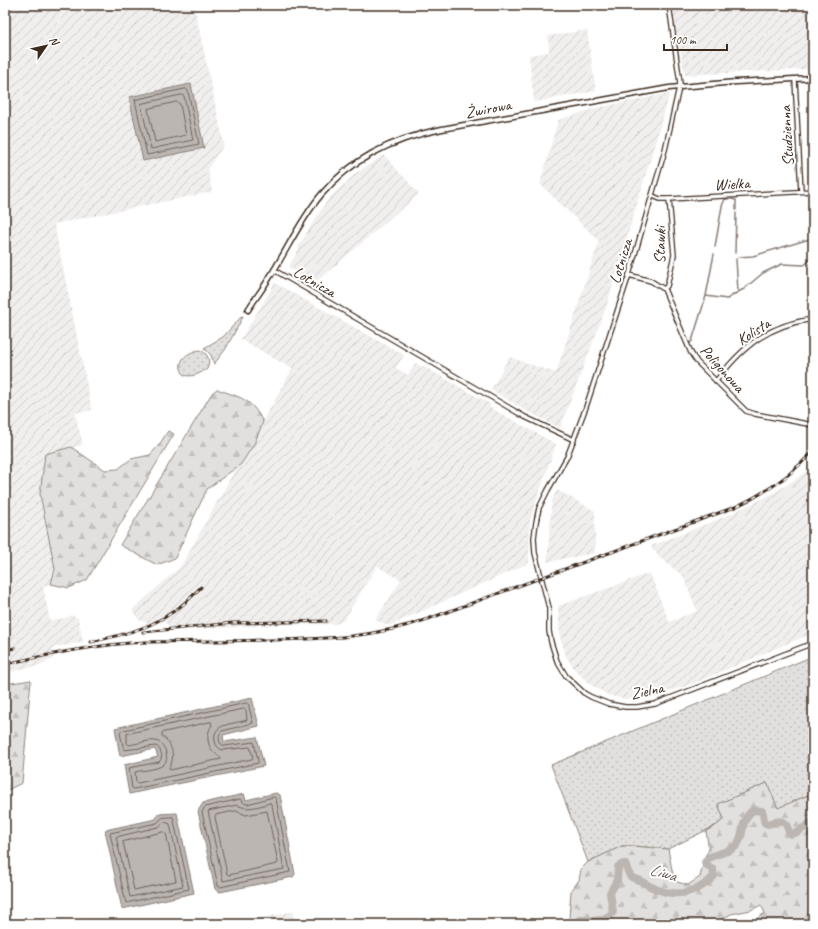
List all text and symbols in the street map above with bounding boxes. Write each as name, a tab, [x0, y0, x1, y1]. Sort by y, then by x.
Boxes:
north arrow	[26, 26, 66, 66]
scale bar	[664, 26, 727, 52]
text: 100 m	[670, 32, 697, 48]
text: N	[47, 34, 63, 49]
street label: Żwirowa	[464, 95, 514, 123]
street label: Studzienna	[775, 104, 799, 167]
street label: Wielka	[714, 173, 752, 195]
street label: Stawki	[650, 224, 670, 264]
street label: Lotnicza	[605, 235, 638, 286]
street label: Lotnicza	[290, 262, 340, 303]
street label: Kolista	[733, 313, 775, 350]
street label: Poligonowa	[696, 341, 750, 398]
street label: Zielna	[629, 677, 667, 704]
water label: Liwa	[647, 859, 680, 887]

